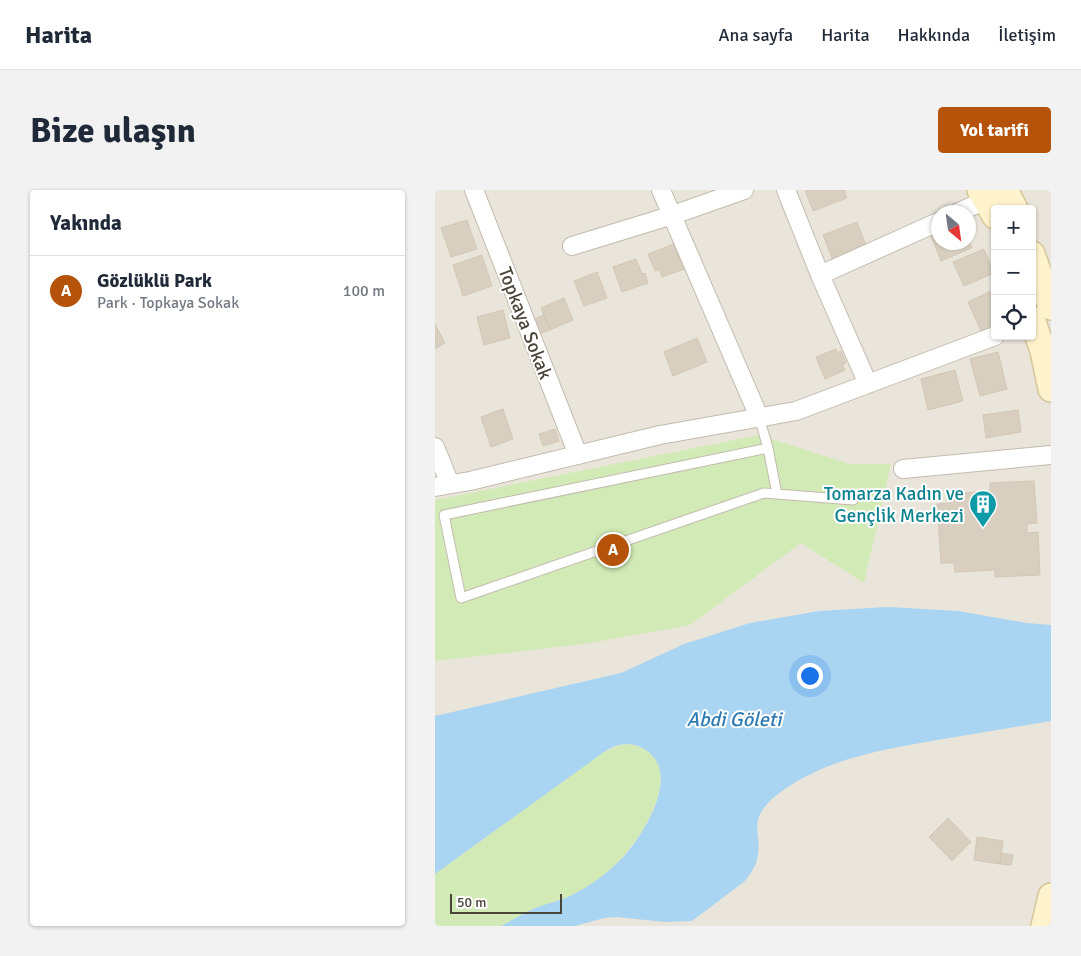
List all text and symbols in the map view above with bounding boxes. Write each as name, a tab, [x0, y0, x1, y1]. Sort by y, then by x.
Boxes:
text: Harita	[25, 20, 92, 50]
text: Ana sayfa	[719, 24, 793, 46]
text: Harita	[821, 24, 870, 46]
text: Hakkında	[898, 24, 970, 46]
text: İletişim	[998, 24, 1056, 46]
button: Yol tarifi	[938, 107, 1051, 153]
text: Bize ulaşın	[30, 109, 196, 152]
north arrow	[931, 205, 976, 250]
map controls	[991, 205, 1036, 340]
button: +	[991, 205, 1036, 250]
text: Yakında	[50, 210, 122, 236]
button: −	[991, 250, 1036, 295]
street label: Topkaya Sokak	[493, 264, 558, 383]
text: Gözlüklü Park	[97, 269, 212, 293]
text: A	[61, 281, 71, 301]
text: 100 m	[343, 281, 385, 301]
text: Park · Topkaya Sokak	[97, 293, 239, 313]
button: locate	[991, 295, 1036, 340]
place label: Tomarza Kadın ve Gençlik Merkezi	[824, 482, 964, 528]
building icon: Tomarza Kadın ve Gençlik Merkezi	[968, 489, 998, 528]
pin: A	[597, 531, 629, 569]
your location	[797, 663, 823, 689]
water label: Abdi Göleti	[687, 707, 783, 732]
scale bar	[450, 891, 563, 914]
text: 50 m	[457, 894, 486, 911]

